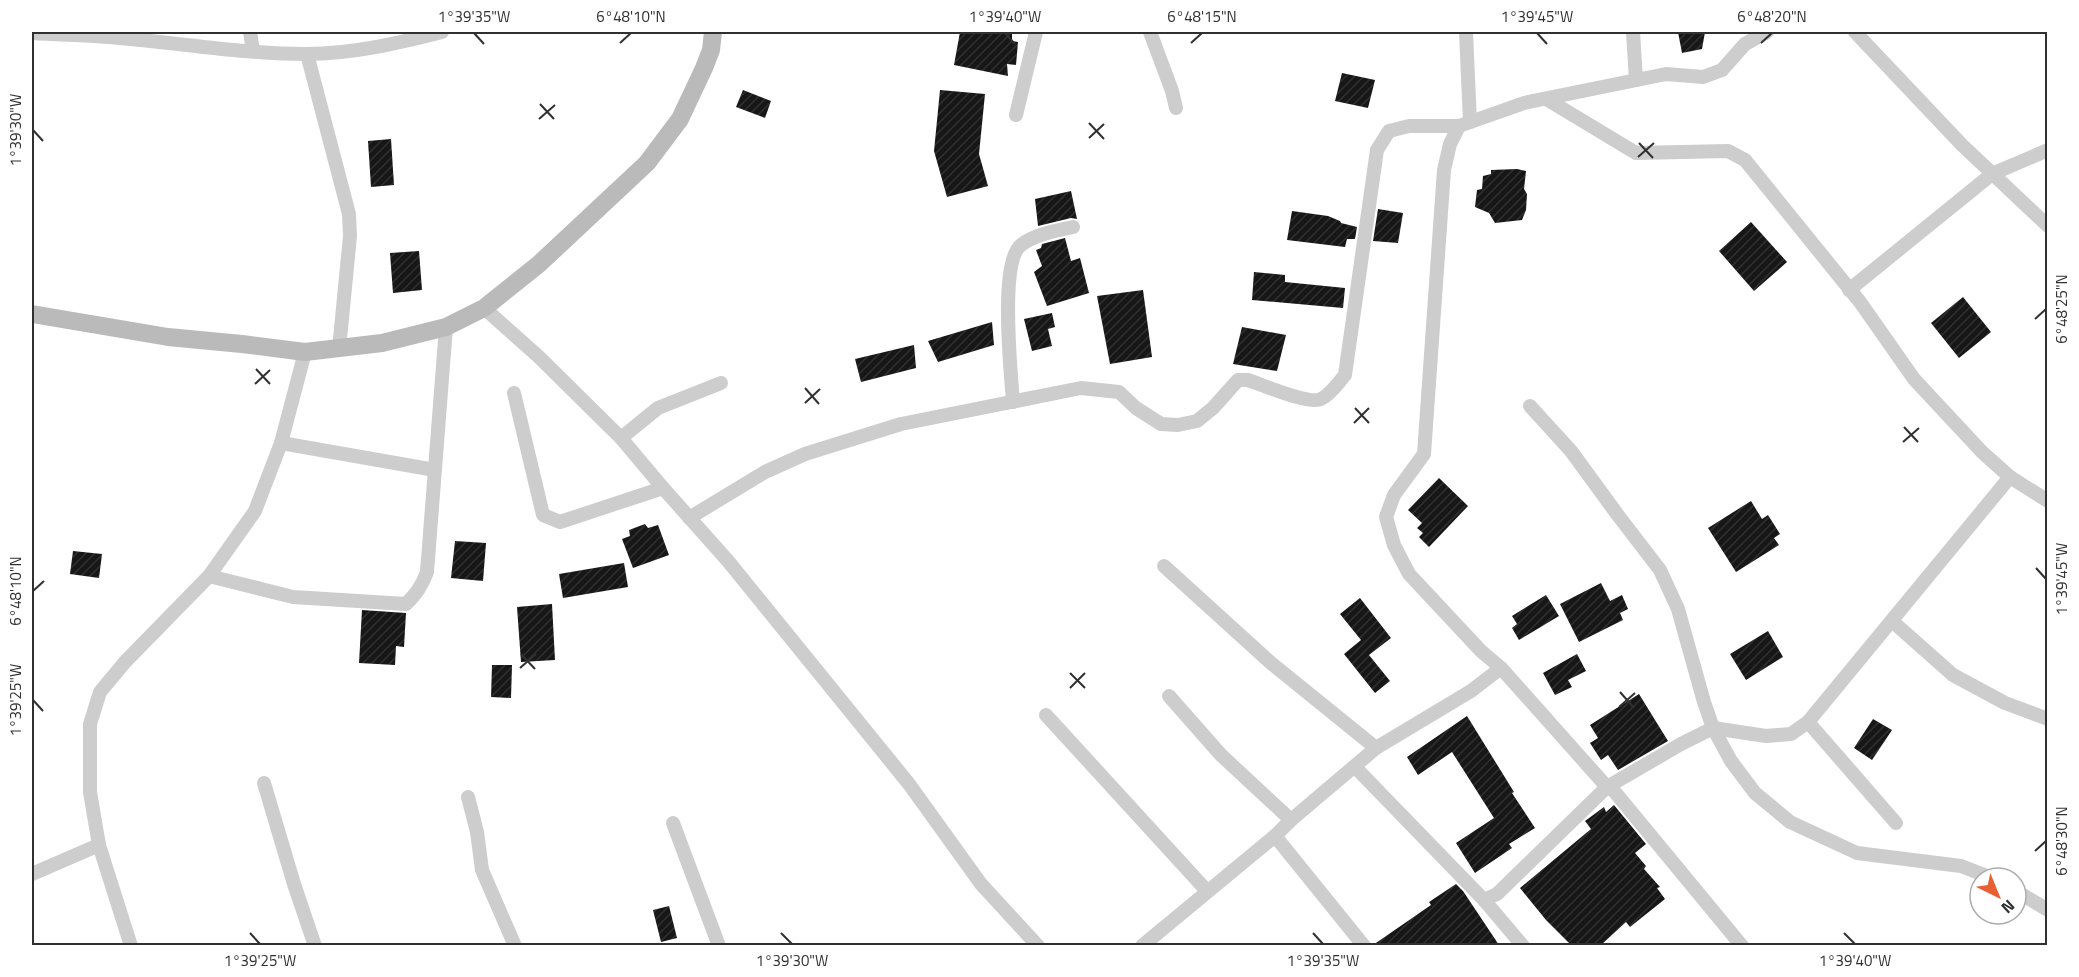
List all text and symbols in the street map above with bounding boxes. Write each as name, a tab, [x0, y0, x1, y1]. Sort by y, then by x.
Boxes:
text: 1°39'35"W	[438, 5, 510, 28]
text: 6°48'10"N	[596, 5, 666, 28]
text: 1°39'40"W	[969, 5, 1041, 28]
text: 6°48'15"N	[1167, 5, 1237, 28]
text: 1°39'45"W	[1501, 5, 1573, 28]
text: 6°48'20"N	[1737, 5, 1807, 28]
text: 1°39'30"W	[4, 94, 27, 166]
text: 6°48'25"N	[2050, 274, 2073, 344]
text: 1°39'45"W	[2050, 543, 2073, 615]
text: 6°48'10"N	[4, 556, 27, 626]
text: 1°39'25"W	[4, 664, 27, 736]
text: 6°48'30"N	[2050, 806, 2073, 876]
north arrow	[1968, 866, 2028, 926]
text: N	[1996, 894, 2020, 920]
text: 1°39'25"W	[224, 949, 296, 972]
text: 1°39'30"W	[756, 949, 828, 972]
text: 1°39'35"W	[1287, 949, 1359, 972]
text: 1°39'40"W	[1819, 949, 1891, 972]

